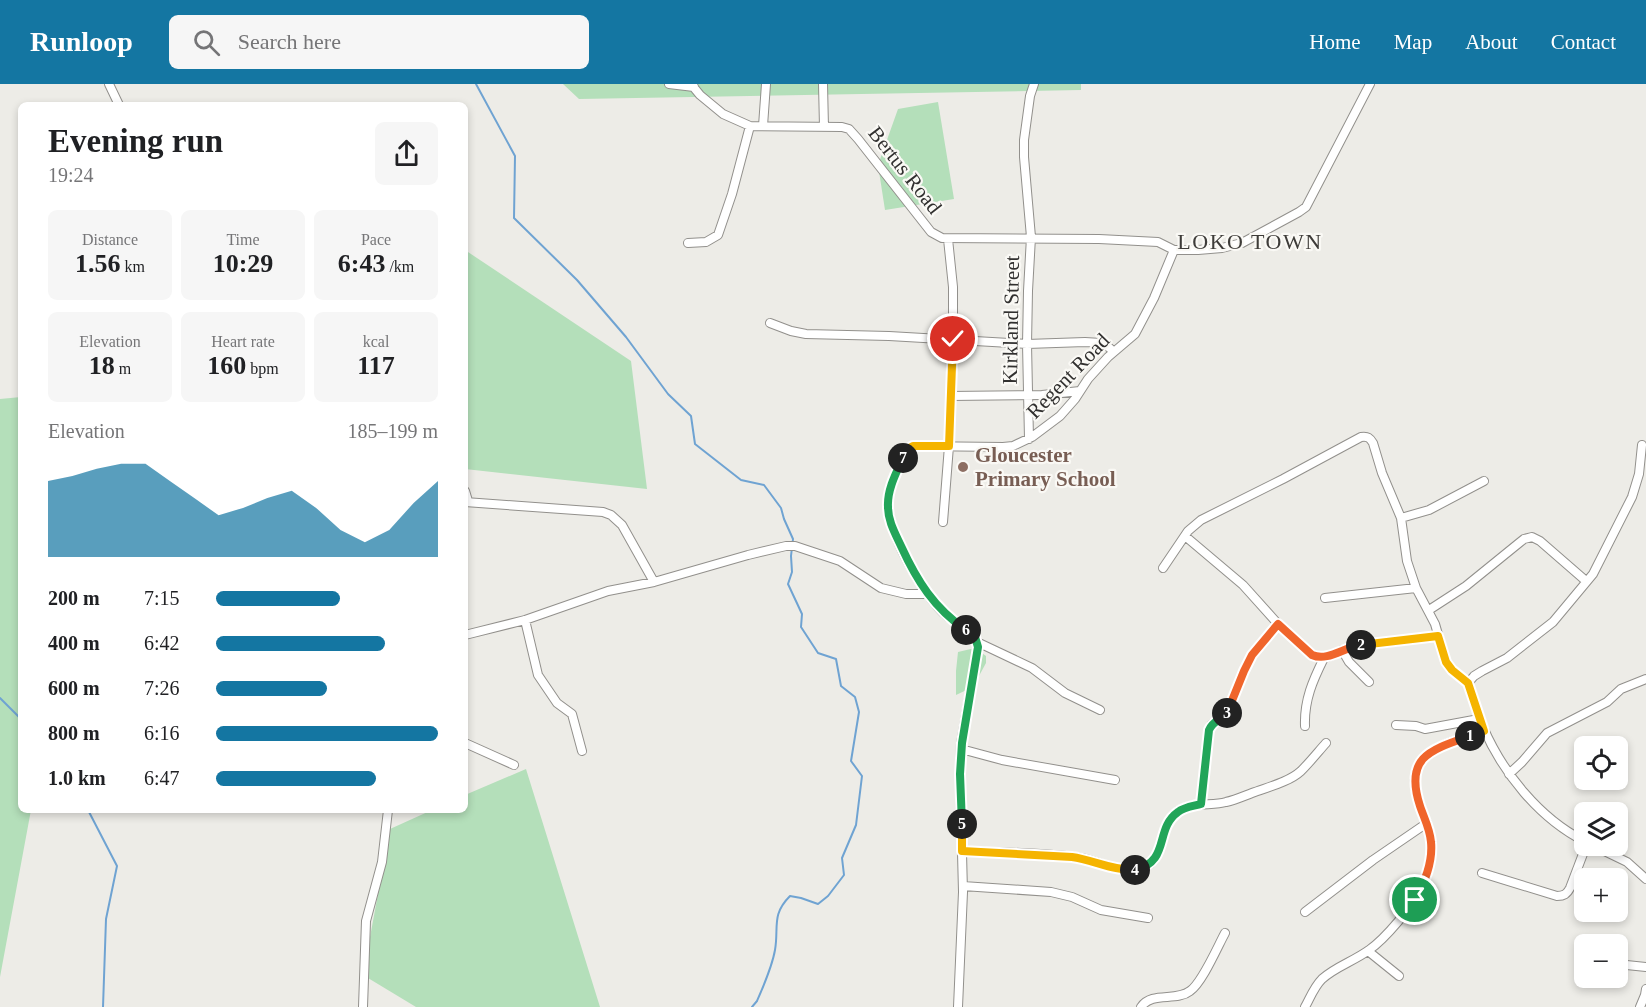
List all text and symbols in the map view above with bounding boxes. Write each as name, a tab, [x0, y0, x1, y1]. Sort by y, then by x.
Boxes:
search box	[169, 15, 589, 69]
text: Runloop	[30, 26, 133, 57]
icon: search	[190, 26, 223, 59]
text: Search here	[238, 29, 341, 54]
text: Home	[1309, 30, 1361, 54]
text: Map	[1394, 30, 1432, 54]
text: About	[1465, 30, 1518, 54]
text: Contact	[1551, 30, 1616, 54]
street label: Bertus Road	[863, 121, 947, 219]
button: share	[375, 122, 438, 185]
text: Evening run	[48, 123, 223, 159]
text: 19:24	[48, 164, 94, 186]
district label: LOKO TOWN	[1177, 229, 1323, 254]
text: Distance	[82, 231, 138, 248]
text: Time	[226, 231, 260, 248]
text: Pace	[361, 231, 391, 248]
text: 1.56	[75, 249, 121, 278]
text: 10:29	[213, 249, 273, 278]
text: 6:43	[338, 249, 385, 278]
street label: Kirkland Street	[998, 255, 1024, 385]
text: km	[121, 258, 145, 275]
text: /km	[385, 258, 414, 275]
pin	[927, 313, 978, 364]
icon: check	[936, 322, 969, 355]
street label: Regent Road	[1021, 328, 1115, 424]
text: Elevation	[79, 333, 141, 350]
text: Heart rate	[211, 333, 275, 350]
text: kcal	[363, 333, 389, 350]
text: 18	[89, 351, 115, 380]
text: 160	[207, 351, 246, 380]
text: 117	[357, 351, 395, 380]
text: m	[115, 360, 131, 377]
text: bpm	[246, 360, 279, 377]
text: Elevation	[48, 420, 125, 442]
text: 185–199 m	[347, 420, 438, 442]
pin: 7	[888, 443, 918, 473]
place label: Gloucester Primary School	[975, 443, 1116, 491]
text: 7	[899, 449, 907, 466]
marker: Gloucester Primary School	[956, 460, 970, 474]
text: 200 m	[48, 587, 100, 609]
text: 7:15	[144, 587, 180, 609]
pin: 6	[951, 615, 981, 645]
text: 6	[962, 621, 970, 638]
pin: 2	[1346, 630, 1376, 660]
text: 400 m	[48, 632, 100, 654]
text: 6:42	[144, 632, 180, 654]
text: 2	[1357, 636, 1365, 653]
text: 600 m	[48, 677, 100, 699]
text: 7:26	[144, 677, 180, 699]
pin: 3	[1212, 698, 1242, 728]
text: 3	[1223, 704, 1231, 721]
pin: 1	[1455, 721, 1485, 751]
text: 800 m	[48, 722, 100, 744]
text: 6:16	[144, 722, 180, 744]
text: 1	[1466, 727, 1474, 744]
map controls	[1574, 736, 1628, 988]
button: locate	[1574, 736, 1628, 790]
text: 1.0 km	[48, 767, 106, 789]
text: 6:47	[144, 767, 180, 789]
button: layers	[1574, 802, 1628, 856]
pin: 5	[947, 809, 977, 839]
text: 5	[958, 815, 966, 832]
pin: 4	[1120, 855, 1150, 885]
text: 4	[1131, 861, 1139, 878]
button: +	[1574, 868, 1628, 922]
pin	[1389, 874, 1440, 925]
icon: arrive	[1398, 883, 1431, 916]
button: −	[1574, 934, 1628, 988]

